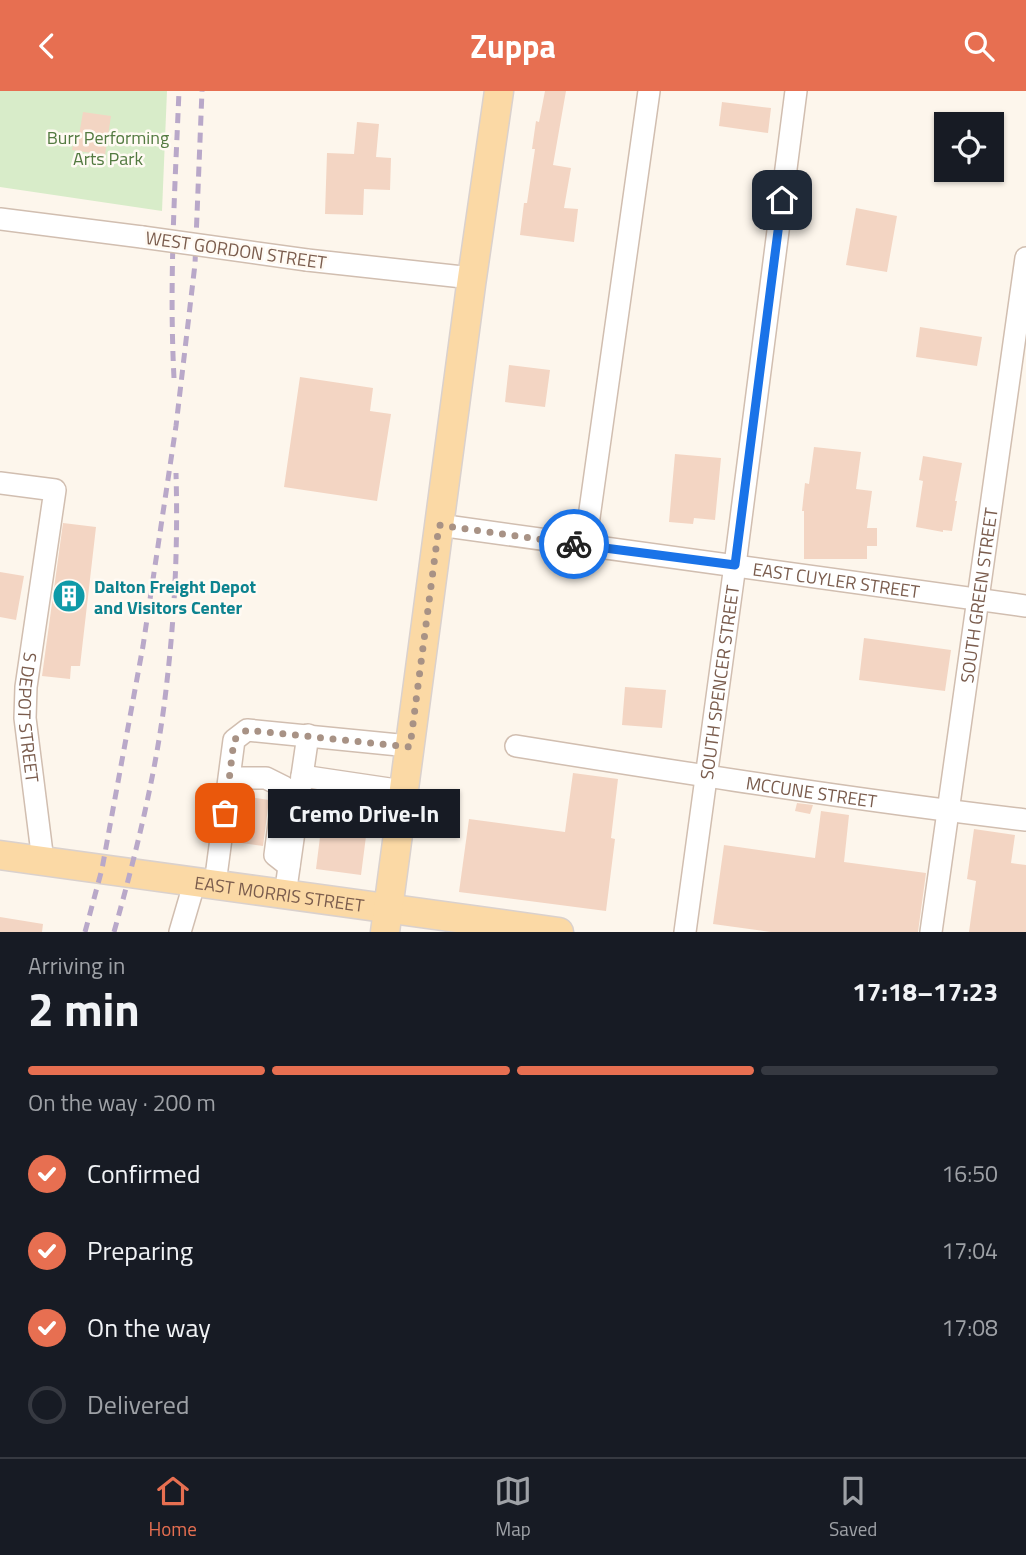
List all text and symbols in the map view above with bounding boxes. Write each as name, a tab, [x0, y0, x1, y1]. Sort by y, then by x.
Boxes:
text: Zuppa	[470, 22, 556, 70]
icon: back	[28, 27, 66, 65]
icon: search	[960, 27, 998, 65]
map controls	[934, 112, 1004, 182]
button: locate	[934, 112, 1004, 182]
park label: Burr Performing Arts Park	[47, 124, 169, 172]
pin	[752, 170, 812, 230]
icon: home	[763, 181, 801, 219]
street label: WEST GORDON STREET	[144, 224, 329, 276]
street label: SOUTH GREEN STREET	[953, 505, 1004, 685]
courier	[539, 509, 609, 579]
icon: bike	[555, 525, 593, 563]
street label: EAST CUYLER STREET	[751, 555, 922, 605]
place label: Dalton Freight Depot and Visitors Center	[94, 573, 256, 621]
building icon: Dalton Freight Depot and Visitors Center	[50, 577, 88, 615]
street label: SOUTH SPENCER STREET	[692, 583, 746, 781]
street label: S DEPOT STREET	[11, 650, 47, 784]
street label: MCCUNE STREET	[744, 769, 879, 814]
pin	[195, 783, 255, 843]
callout: Cremo Drive-In	[267, 789, 460, 837]
icon: bag	[206, 794, 244, 832]
text: Cremo Drive-In	[289, 796, 439, 831]
street label: EAST MORRIS STREET	[193, 868, 366, 919]
text: Arriving in	[28, 948, 125, 983]
text: 17:18–17:23	[852, 972, 998, 1011]
text: 2 min	[28, 974, 140, 1044]
text: On the way · 200 m	[28, 1085, 216, 1120]
text: Confirmed	[87, 1154, 201, 1193]
icon: check	[28, 1155, 66, 1193]
text: 16:50	[941, 1156, 998, 1191]
text: Preparing	[87, 1231, 193, 1270]
icon: check	[28, 1232, 66, 1270]
text: 17:04	[941, 1233, 998, 1268]
text: On the way	[87, 1308, 211, 1347]
icon: check	[28, 1309, 66, 1347]
text: 17:08	[941, 1310, 998, 1345]
text: Delivered	[87, 1385, 190, 1424]
tab: Home	[149, 1472, 197, 1543]
tab: Map	[494, 1472, 532, 1543]
tab: Saved	[829, 1472, 877, 1543]

